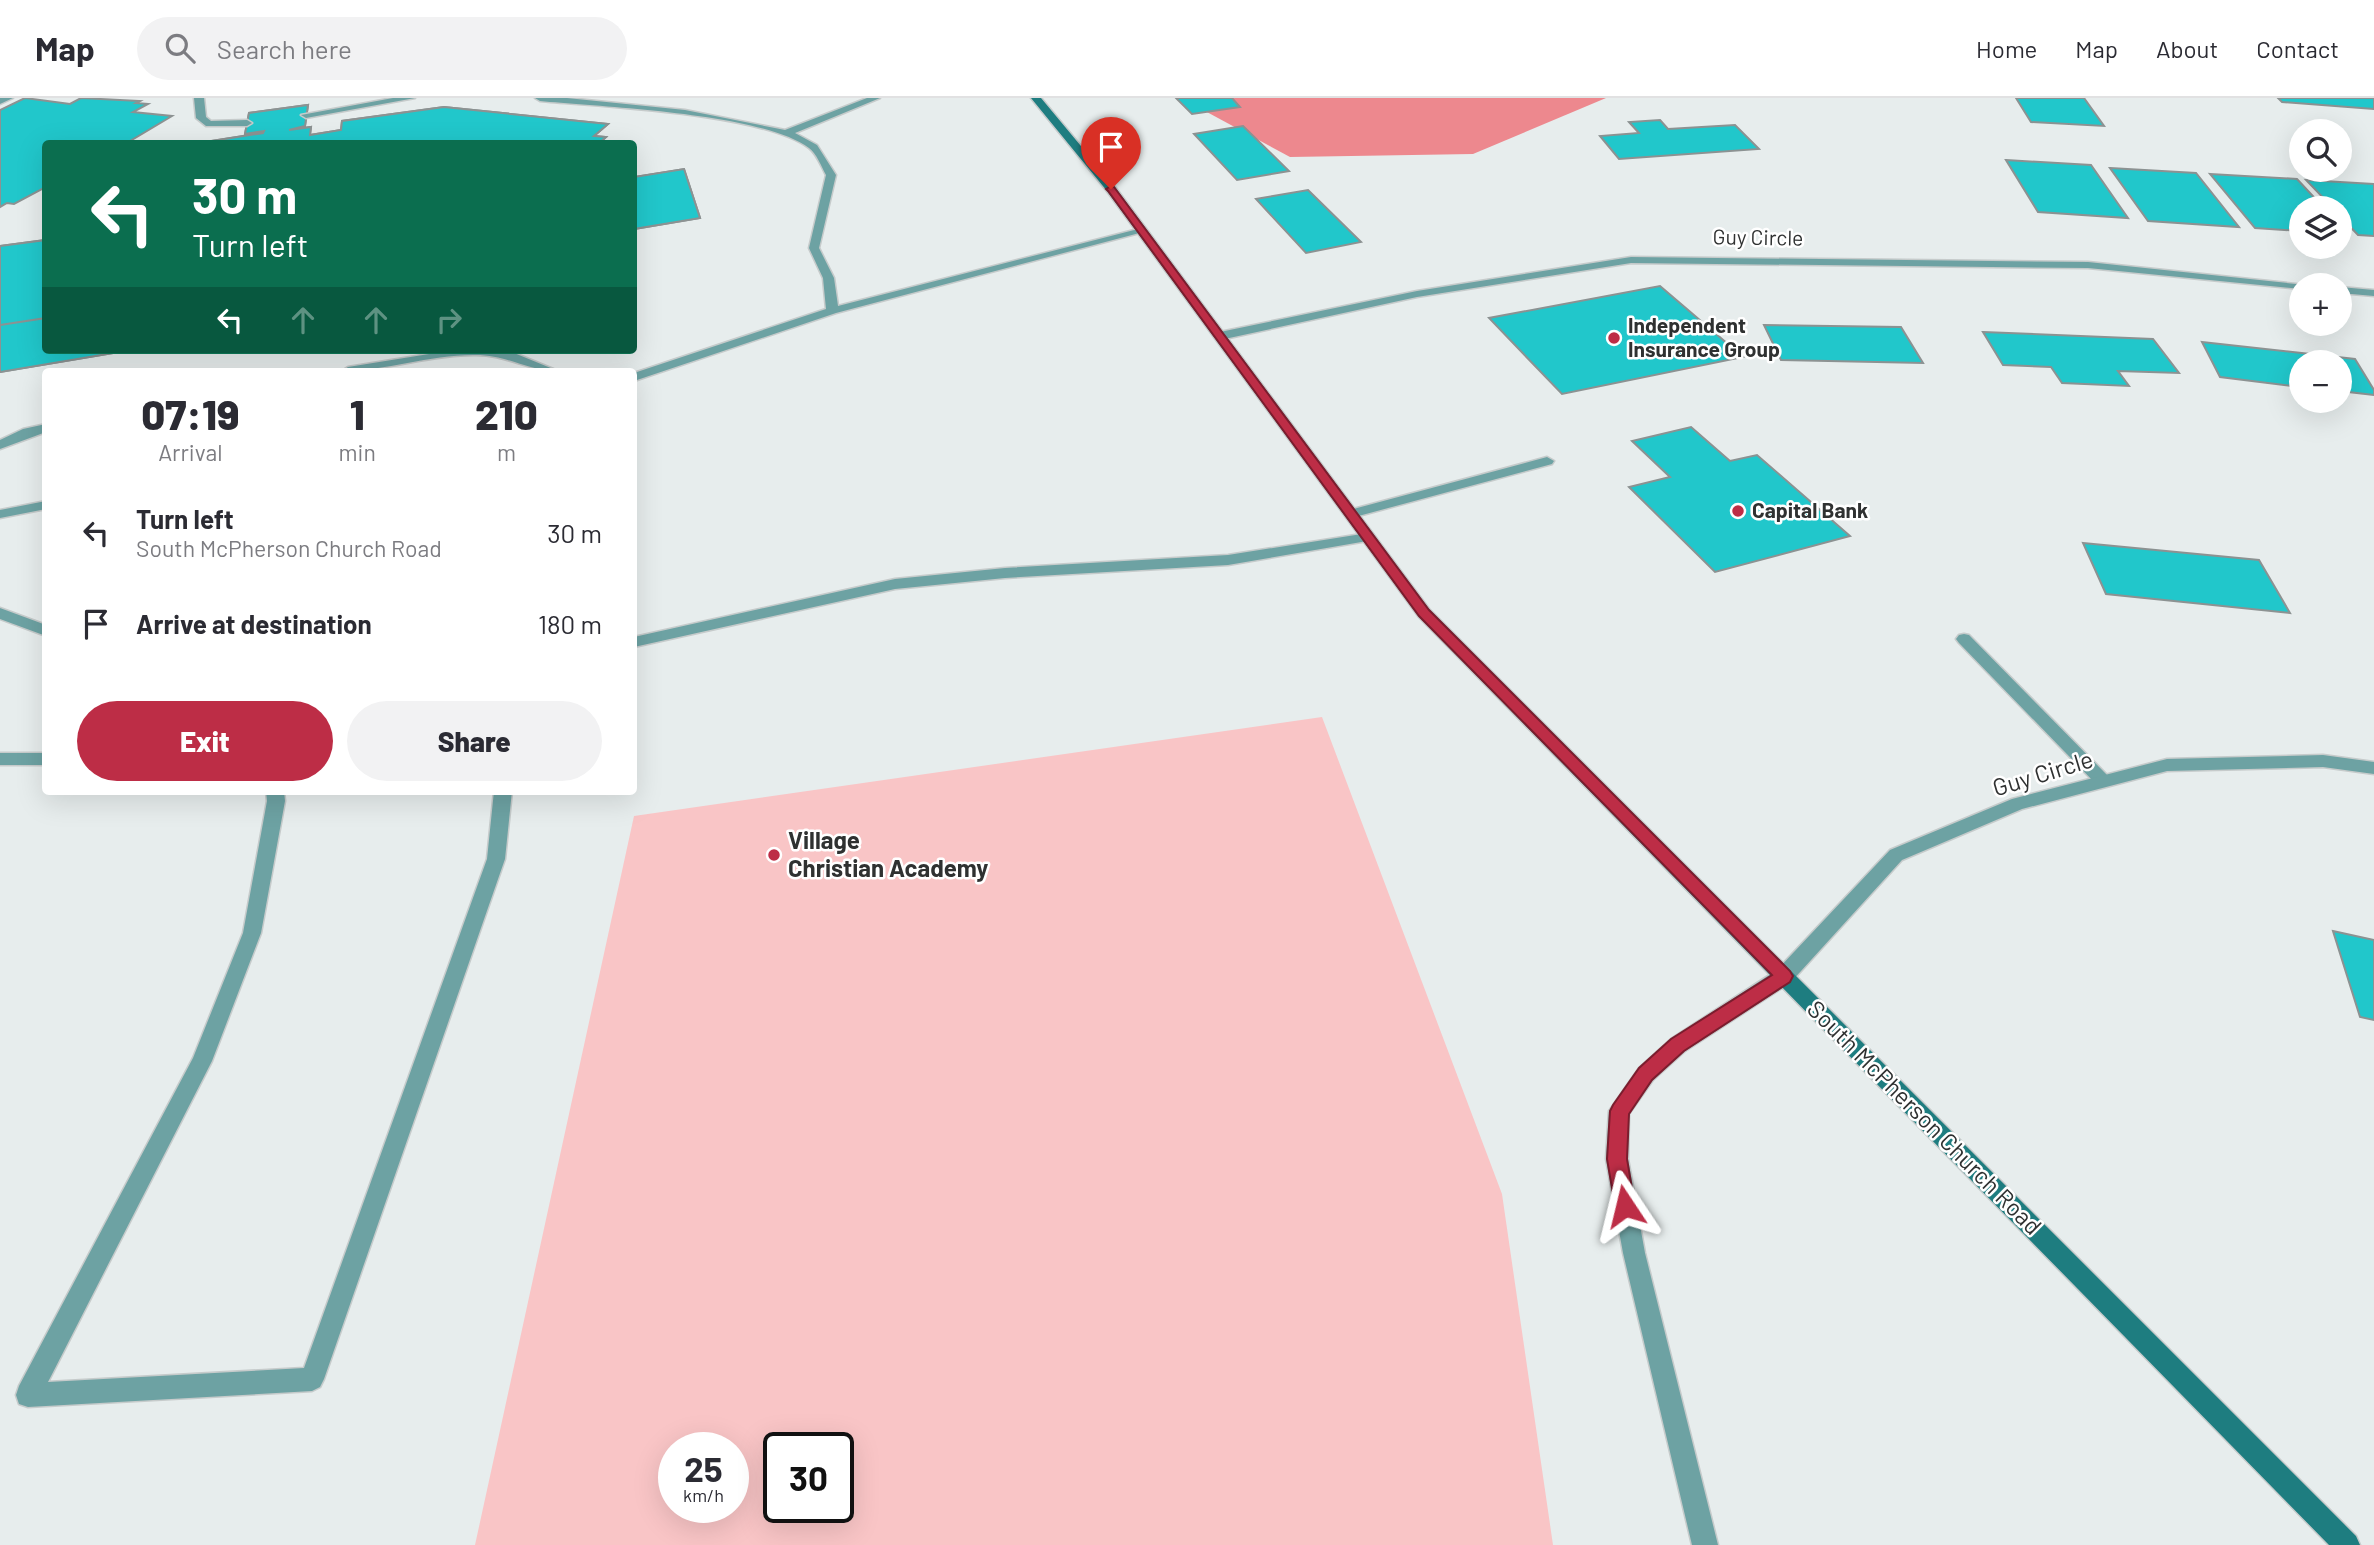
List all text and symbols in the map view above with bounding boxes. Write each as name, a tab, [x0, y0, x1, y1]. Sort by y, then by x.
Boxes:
search box	[137, 17, 627, 80]
text: Map	[35, 28, 95, 68]
icon: search	[161, 29, 199, 67]
text: Search here	[217, 33, 352, 64]
text: Home	[1976, 34, 2037, 63]
text: Map	[2075, 34, 2118, 63]
text: About	[2156, 34, 2218, 63]
text: Contact	[2256, 34, 2339, 63]
pin	[1081, 117, 1141, 189]
map controls	[2289, 119, 2352, 413]
button: search	[2289, 119, 2352, 182]
icon: arrive	[1092, 128, 1130, 166]
text: 30 m	[192, 165, 297, 224]
icon: left	[77, 168, 168, 259]
button: layers	[2289, 196, 2352, 259]
street label: Guy Circle	[1713, 223, 1804, 250]
text: Turn left	[192, 225, 309, 263]
button: +	[2289, 273, 2352, 336]
icon: left	[211, 301, 249, 339]
icon: ahead	[284, 301, 322, 339]
icon: ahead	[357, 301, 395, 339]
icon: right	[430, 301, 468, 339]
place label: Independent Insurance Group	[1628, 312, 1780, 361]
marker: Independent Insurance Group	[1606, 330, 1622, 346]
button: −	[2289, 350, 2352, 413]
text: 07:19	[141, 388, 239, 438]
text: 1	[350, 388, 365, 438]
text: 210	[475, 388, 538, 438]
text: Arrival	[158, 438, 222, 466]
text: min	[339, 438, 376, 466]
text: m	[497, 438, 516, 466]
place label: Capital Bank	[1752, 497, 1868, 522]
text: Turn left	[136, 503, 234, 534]
marker: Capital Bank	[1730, 503, 1746, 519]
icon: left	[77, 514, 115, 552]
text: 30 m	[547, 517, 602, 548]
text: South McPherson Church Road	[136, 534, 442, 562]
icon: arrive	[77, 605, 115, 643]
text: Arrive at destination	[136, 608, 372, 639]
text: 180 m	[538, 608, 602, 639]
button: Exit	[77, 701, 333, 781]
button: Share	[347, 701, 602, 781]
street label: Guy Circle	[1989, 744, 2096, 802]
place label: Village Christian Academy	[788, 825, 988, 882]
marker: Village Christian Academy	[766, 847, 782, 863]
street label: South McPherson Church Road	[1802, 994, 2048, 1240]
position arrow	[1588, 1169, 1662, 1243]
speed limit sign: 30	[763, 1432, 854, 1523]
text: 25	[684, 1447, 723, 1489]
text: km/h	[683, 1484, 724, 1506]

